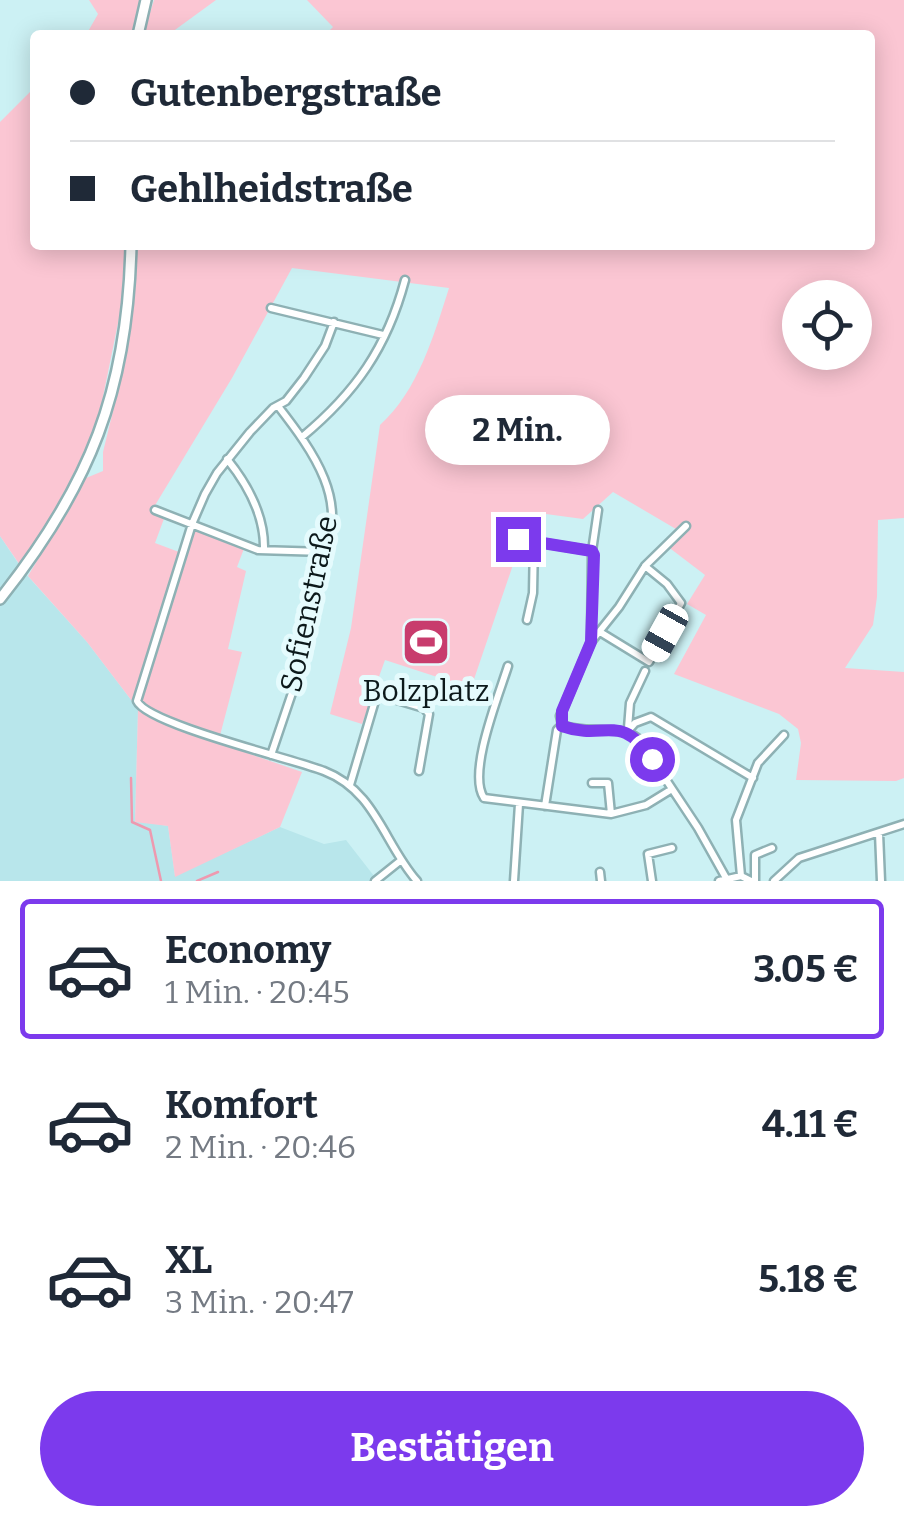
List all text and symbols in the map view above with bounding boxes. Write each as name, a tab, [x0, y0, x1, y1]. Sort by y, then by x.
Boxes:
text: Gutenbergstraße	[130, 70, 442, 116]
text: Gehlheidstraße	[130, 166, 413, 212]
map controls	[782, 280, 872, 370]
button: locate	[782, 280, 872, 370]
callout: 2 Min.	[426, 394, 610, 464]
text: 2 Min.	[472, 411, 563, 449]
street label: Sofienstraße	[273, 512, 345, 696]
route end	[496, 517, 541, 562]
car	[637, 599, 693, 667]
sports icon: Bolzplatz	[400, 616, 452, 668]
place label: Bolzplatz	[362, 673, 490, 709]
route start	[630, 737, 675, 782]
icon: car	[45, 924, 135, 1014]
text: Economy	[165, 927, 331, 973]
text: 3.05 €	[753, 946, 859, 992]
text: 1 Min. · 20:45	[165, 973, 350, 1011]
icon: car	[45, 1079, 135, 1169]
text: Komfort	[165, 1082, 318, 1128]
text: 4.11 €	[762, 1101, 859, 1147]
text: 2 Min. · 20:46	[165, 1128, 356, 1166]
icon: car	[45, 1234, 135, 1324]
text: XL	[165, 1237, 212, 1283]
text: 5.18 €	[758, 1256, 859, 1302]
text: 3 Min. · 20:47	[165, 1283, 353, 1321]
button: Bestätigen	[40, 1391, 864, 1506]

